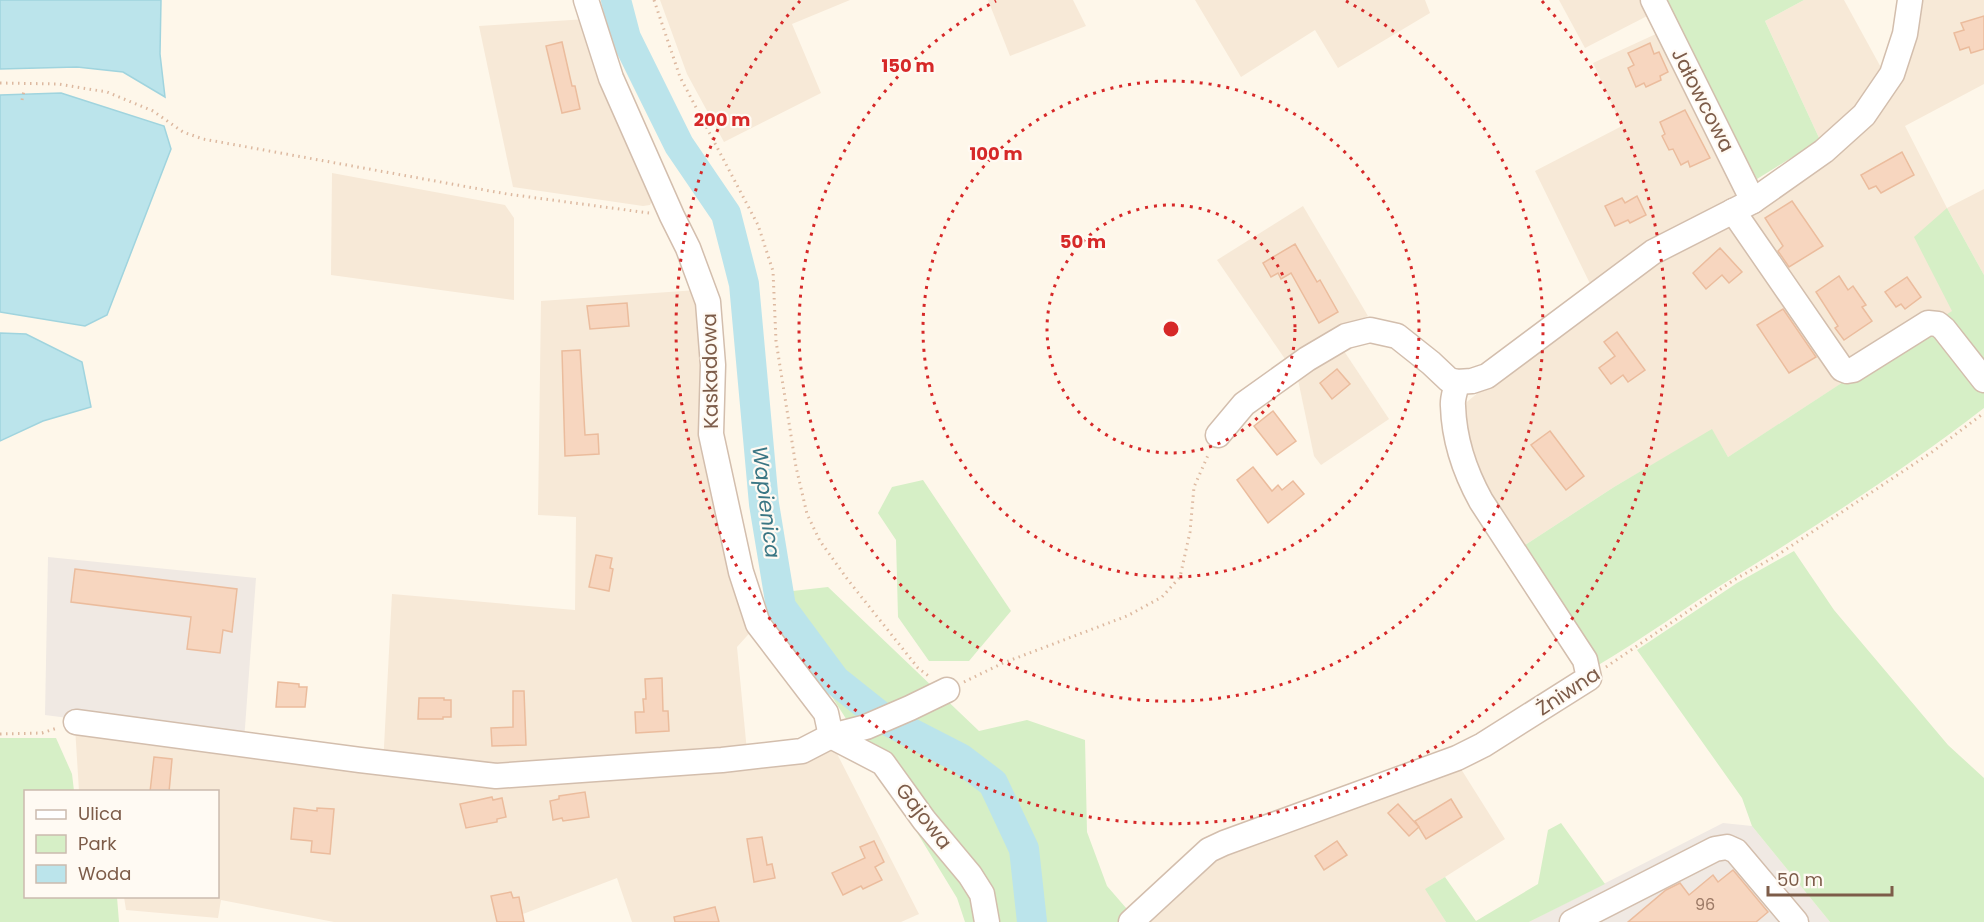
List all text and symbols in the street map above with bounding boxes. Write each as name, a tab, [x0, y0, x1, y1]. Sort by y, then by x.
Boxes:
street label: Jałowcowa	[1665, 43, 1741, 157]
text: 150 m	[881, 53, 935, 78]
text: 200 m	[694, 107, 750, 132]
text: 100 m	[969, 141, 1023, 166]
text: 50 m	[1060, 229, 1106, 254]
street label: Kaskadowa	[695, 313, 725, 429]
centre of rings	[1161, 319, 1181, 339]
water label: Wapienica	[745, 444, 788, 560]
street label: Żniwna	[1530, 660, 1606, 722]
street label: Gajowa	[889, 777, 959, 855]
legend	[24, 790, 219, 898]
text: Ulica	[78, 801, 122, 826]
text: Park	[78, 831, 117, 856]
scale bar	[1768, 859, 1892, 897]
text: Woda	[78, 861, 131, 886]
text: 50 m	[1777, 867, 1823, 892]
house number: 96	[1695, 893, 1715, 916]

